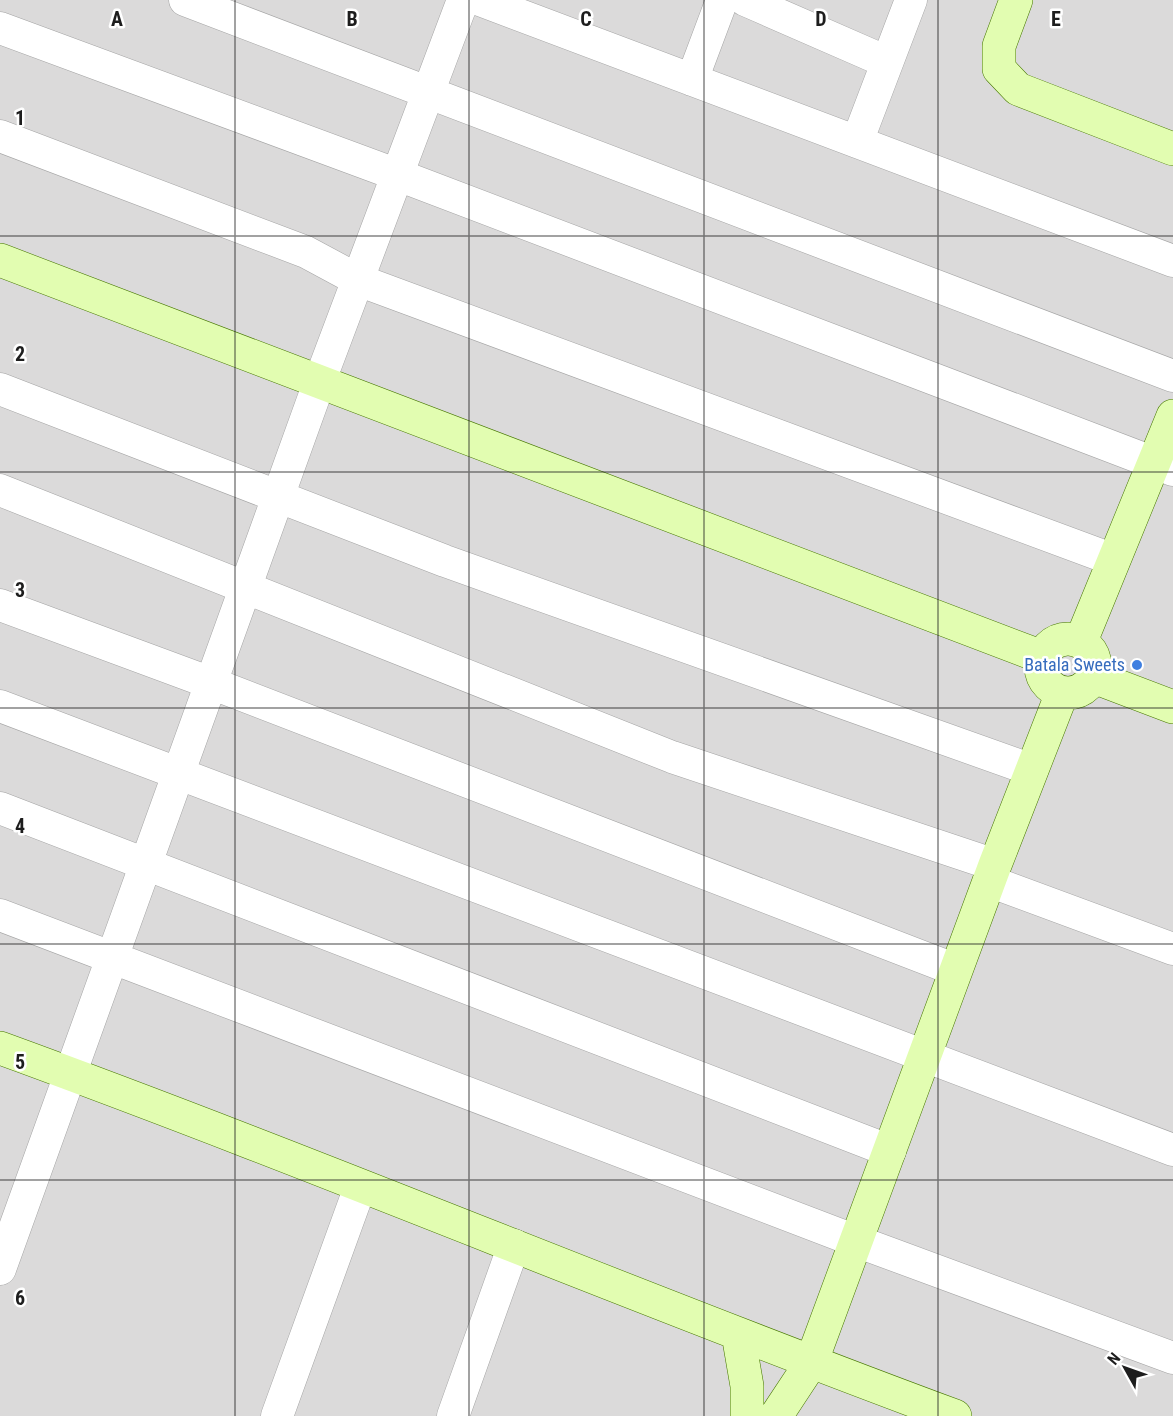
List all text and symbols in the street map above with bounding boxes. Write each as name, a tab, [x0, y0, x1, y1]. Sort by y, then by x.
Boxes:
text: A	[111, 7, 123, 31]
text: B	[346, 7, 358, 31]
text: C	[580, 7, 592, 31]
text: D	[815, 7, 827, 31]
text: E	[1051, 7, 1061, 31]
text: 1	[15, 106, 25, 130]
text: 2	[15, 342, 25, 366]
text: 3	[15, 578, 25, 602]
place label: Batala Sweets	[1024, 654, 1125, 675]
marker: Batala Sweets	[1130, 658, 1144, 672]
text: 4	[15, 814, 25, 838]
text: 5	[15, 1050, 25, 1074]
text: 6	[15, 1286, 25, 1310]
north arrow	[1095, 1338, 1155, 1398]
text: N	[1103, 1349, 1124, 1369]

